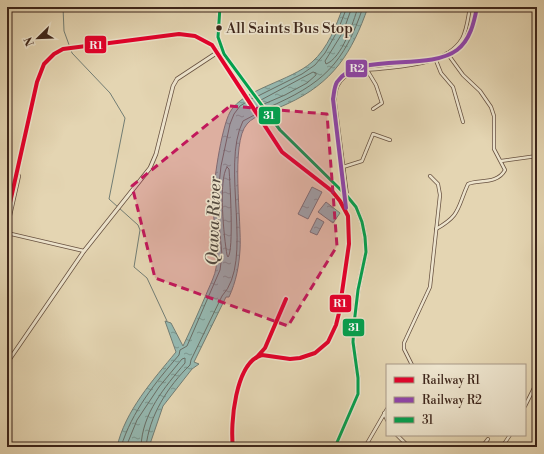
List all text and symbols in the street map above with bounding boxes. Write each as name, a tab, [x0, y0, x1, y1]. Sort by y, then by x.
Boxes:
north arrow	[18, 18, 58, 58]
place label: All Saints Bus Stop	[225, 19, 353, 38]
marker: All Saints Bus Stop	[214, 23, 224, 33]
text: N	[21, 35, 38, 48]
line badge: R1	[84, 35, 107, 54]
text: R1	[89, 39, 103, 53]
line badge: R2	[345, 59, 368, 78]
text: R2	[349, 62, 365, 76]
line badge: 31	[258, 106, 281, 125]
text: 31	[263, 109, 276, 123]
water label: Qawa River	[201, 175, 227, 266]
line badge: R1	[329, 294, 352, 313]
text: R1	[333, 297, 347, 311]
line badge: 31	[342, 318, 365, 337]
text: 31	[348, 321, 361, 335]
legend	[386, 364, 526, 436]
text: Railway R1	[422, 373, 481, 388]
text: Railway R2	[422, 393, 482, 408]
text: 31	[422, 413, 434, 428]

